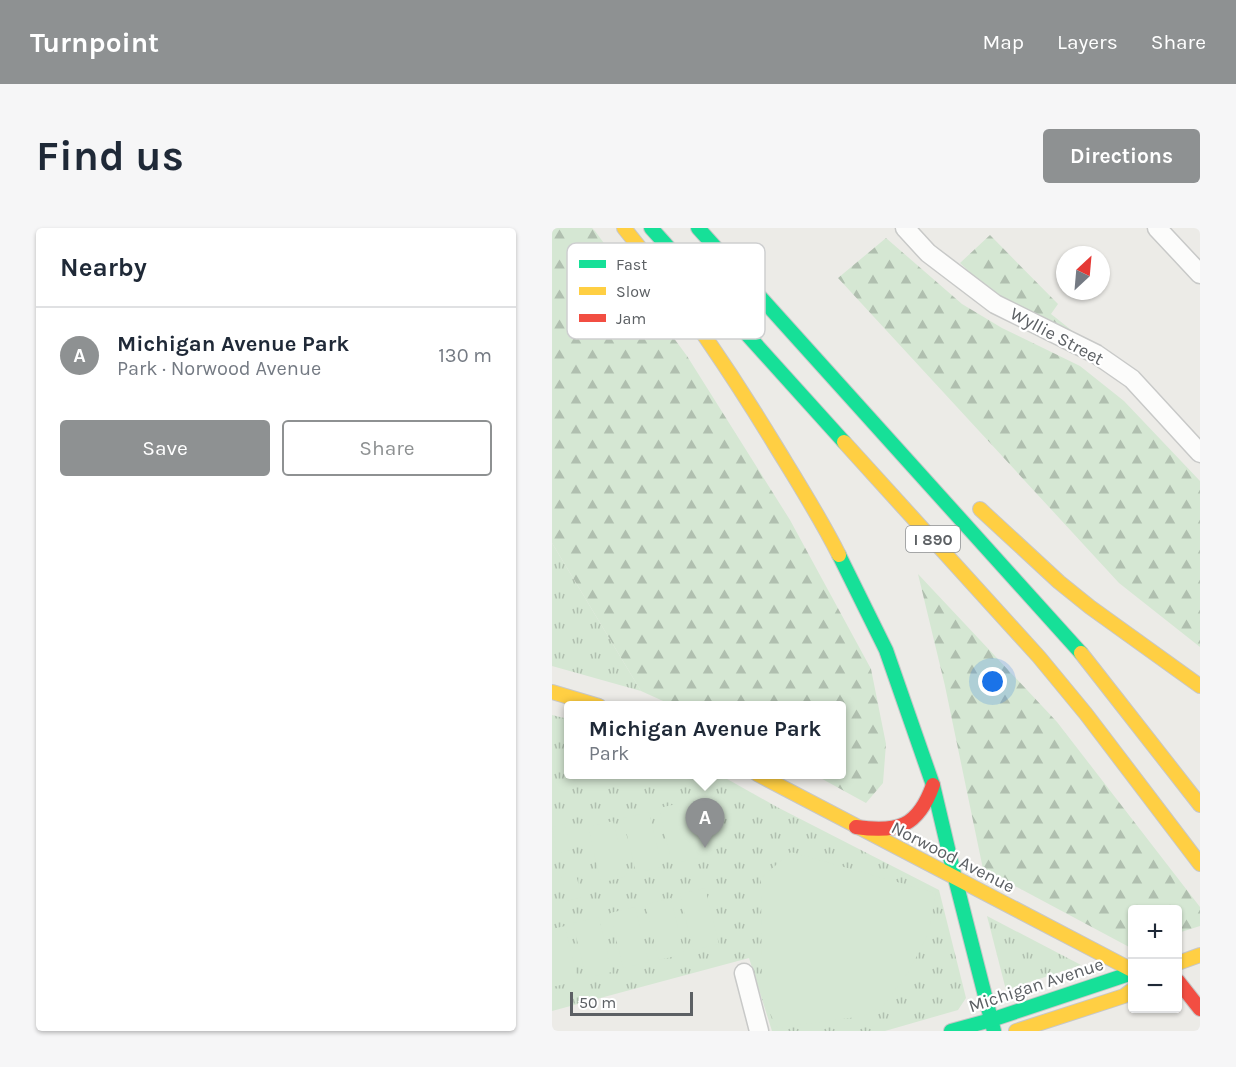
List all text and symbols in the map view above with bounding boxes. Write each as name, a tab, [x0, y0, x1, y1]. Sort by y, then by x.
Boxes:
text: Turnpoint	[30, 26, 159, 59]
text: Map	[982, 30, 1024, 54]
text: Layers	[1057, 30, 1118, 54]
text: Share	[1151, 30, 1206, 54]
button: Directions	[1043, 129, 1200, 183]
text: Find us	[36, 131, 184, 181]
legend	[567, 243, 765, 339]
north arrow	[1056, 246, 1110, 300]
text: Nearby	[60, 252, 147, 283]
text: Fast	[616, 255, 647, 274]
text: Slow	[616, 282, 651, 301]
street label: Wyllie Street	[1006, 302, 1108, 370]
text: Jam	[616, 309, 646, 328]
text: Michigan Avenue Park	[117, 331, 349, 357]
text: A	[73, 344, 86, 367]
text: 130 m	[438, 344, 492, 367]
text: Park · Norwood Avenue	[117, 357, 321, 380]
button: Save	[60, 420, 270, 476]
button: Share	[282, 420, 492, 476]
road number: I 890	[906, 526, 960, 552]
your location	[978, 667, 1007, 696]
popup	[564, 701, 846, 779]
text: Michigan Avenue Park	[589, 716, 821, 742]
text: Park	[589, 742, 629, 765]
pin: A	[686, 798, 724, 848]
street label: Norwood Avenue	[888, 816, 1018, 898]
map controls	[1128, 905, 1182, 1013]
button: +	[1128, 905, 1182, 959]
street label: Michigan Avenue	[966, 953, 1106, 1017]
button: −	[1128, 959, 1182, 1013]
scale bar	[570, 989, 693, 1016]
text: 50 m	[579, 993, 616, 1012]

